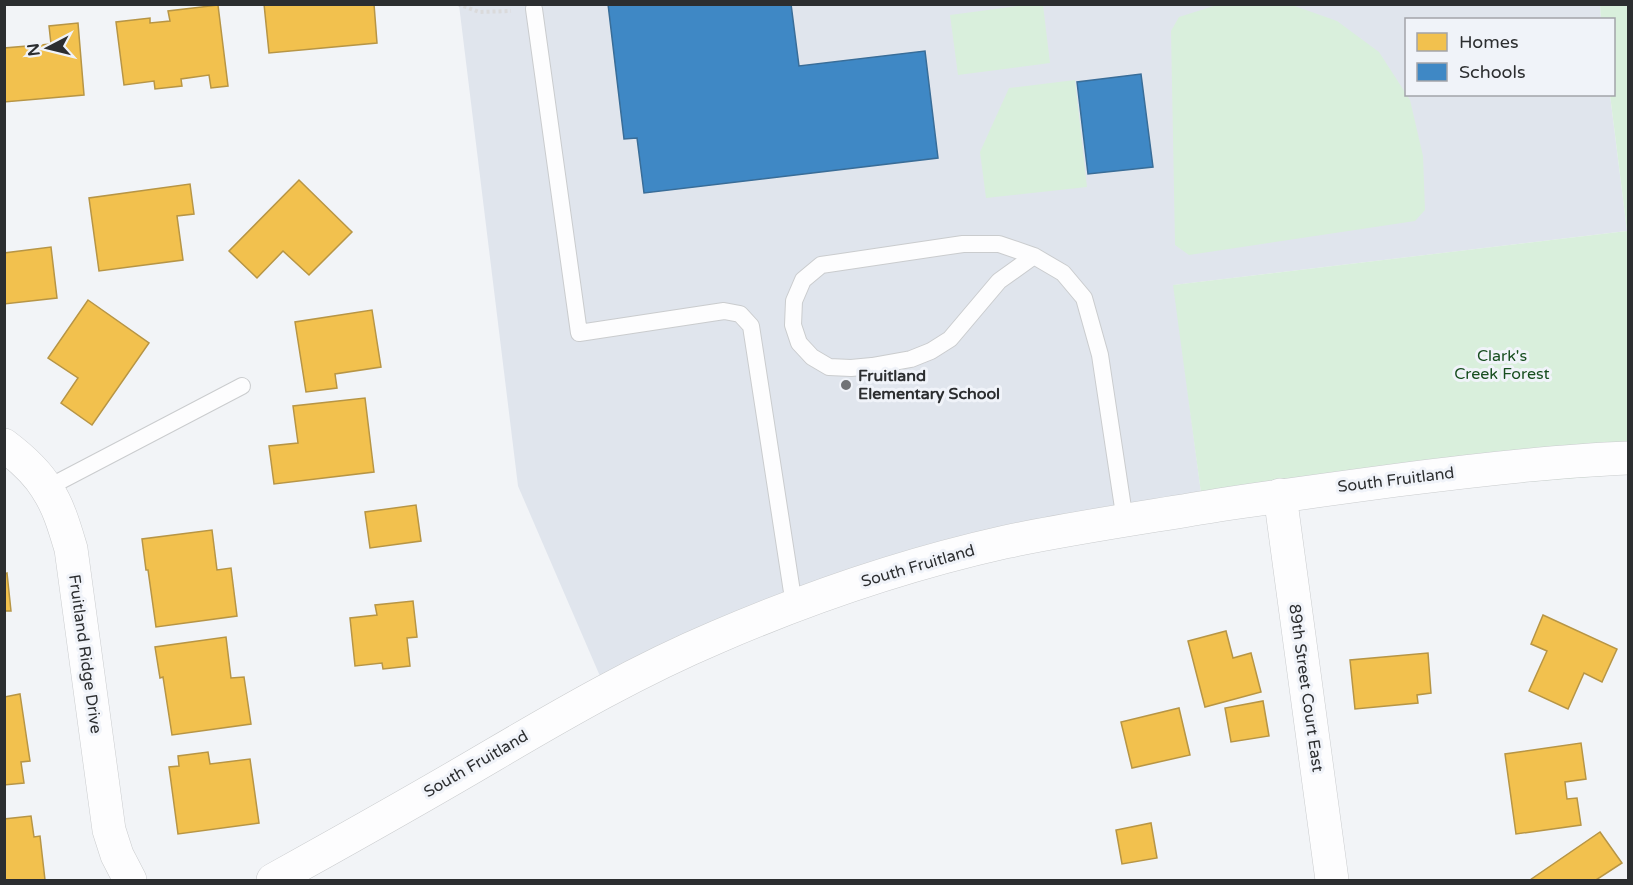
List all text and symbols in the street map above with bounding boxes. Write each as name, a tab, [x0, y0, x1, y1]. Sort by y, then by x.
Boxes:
north arrow	[18, 18, 78, 78]
legend	[1405, 18, 1615, 96]
text: Homes	[1459, 31, 1519, 53]
text: N	[23, 42, 45, 57]
text: Schools	[1459, 61, 1526, 83]
park label: Clark's Creek Forest	[1454, 346, 1550, 384]
place label: Fruitland Elementary School	[858, 366, 1000, 404]
marker: Fruitland Elementary School	[839, 378, 853, 392]
street label: South Fruitland	[1337, 463, 1455, 497]
street label: South Fruitland	[859, 540, 977, 592]
street label: Fruitland Ridge Drive	[64, 573, 106, 735]
street label: 89th Street Court East	[1284, 603, 1328, 773]
street label: South Fruitland	[420, 726, 532, 802]

